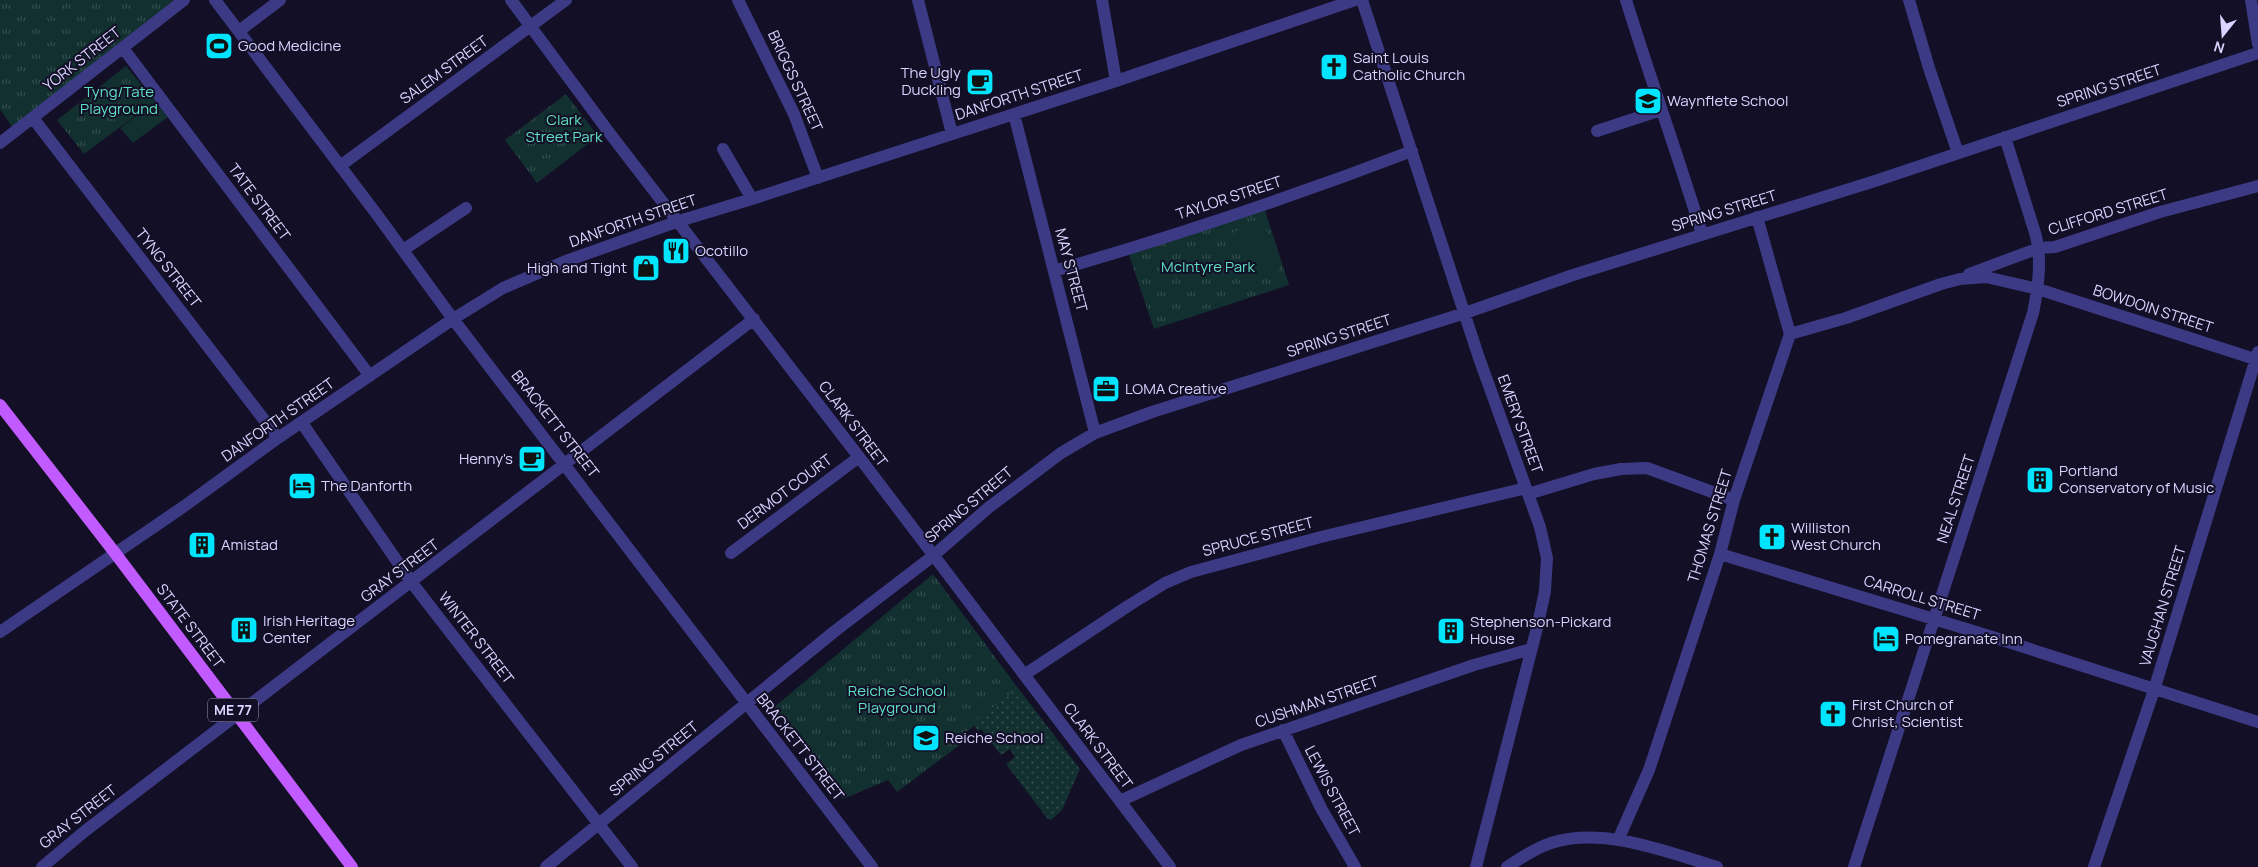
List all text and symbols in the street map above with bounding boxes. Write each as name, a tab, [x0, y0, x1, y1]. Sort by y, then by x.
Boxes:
north arrow	[2198, 10, 2248, 60]
street label: YORK STREET	[38, 22, 125, 96]
street label: BRIGGS STREET	[763, 27, 828, 135]
street label: SALEM STREET	[395, 30, 492, 109]
sports icon: Good Medicine	[204, 31, 234, 61]
place label: Good Medicine	[238, 35, 341, 56]
text: N	[2211, 37, 2227, 58]
place label: Saint Louis Catholic Church	[1353, 47, 1465, 85]
church icon: Saint Louis Catholic Church	[1319, 52, 1349, 82]
street label: SPRING STREET	[2054, 59, 2164, 112]
place label: The Ugly Duckling	[901, 62, 961, 100]
street label: DANFORTH STREET	[952, 64, 1086, 125]
cafe icon: The Ugly Duckling	[965, 67, 995, 97]
park label: Tyng/Tate Playground	[80, 81, 158, 119]
school or university icon: Waynflete School	[1633, 86, 1663, 116]
place label: Waynflete School	[1667, 90, 1788, 111]
park label: Clark Street Park	[526, 109, 603, 147]
street label: TATE STREET	[223, 159, 295, 245]
street label: TAYLOR STREET	[1173, 171, 1284, 225]
street label: CLIFFORD STREET	[2045, 183, 2170, 240]
street label: SPRING STREET	[1669, 185, 1779, 236]
street label: DANFORTH STREET	[566, 189, 699, 252]
street label: TYNG STREET	[131, 224, 206, 312]
street label: MAY STREET	[1050, 226, 1093, 314]
restaurant icon: Ocotillo	[661, 236, 691, 266]
place label: Ocotillo	[695, 240, 748, 261]
shop icon: High and Tight	[631, 253, 661, 283]
park label: McIntyre Park	[1161, 256, 1256, 277]
place label: High and Tight	[527, 257, 627, 278]
street label: BOWDOIN STREET	[2090, 279, 2216, 338]
street label: SPRING STREET	[1284, 309, 1394, 362]
street label: BRACKETT STREET	[507, 366, 604, 482]
street label: EMERY STREET	[1493, 372, 1548, 476]
street label: DANFORTH STREET	[217, 373, 338, 466]
office icon: LOMA Creative	[1091, 374, 1121, 404]
street label: CLARK STREET	[814, 376, 893, 471]
place label: LOMA Creative	[1125, 378, 1227, 399]
cafe icon: Henny's	[517, 444, 547, 474]
place label: Henny's	[459, 448, 513, 469]
street label: DERMOT COURT	[733, 449, 836, 534]
street label: NEAL STREET	[1931, 452, 1980, 546]
place label: Portland Conservatory of Music	[2059, 460, 2214, 498]
street label: SPRING STREET	[920, 462, 1017, 548]
building icon: Portland Conservatory of Music	[2025, 465, 2055, 495]
street label: THOMAS STREET	[1682, 466, 1737, 585]
hotel icon: The Danforth	[287, 471, 317, 501]
place label: The Danforth	[321, 475, 412, 496]
street label: SPRUCE STREET	[1200, 512, 1316, 561]
place label: Williston West Church	[1791, 517, 1881, 555]
church icon: Williston West Church	[1757, 522, 1787, 552]
building icon: Amistad	[187, 530, 217, 560]
place label: Amistad	[221, 534, 278, 555]
street label: GRAY STREET	[356, 534, 443, 607]
street label: VAUGHAN STREET	[2134, 543, 2191, 669]
street label: CARROLL STREET	[1861, 570, 1983, 625]
street label: STATE STREET	[152, 579, 229, 672]
street label: WINTER STREET	[434, 587, 519, 688]
place label: Irish Heritage Center	[263, 610, 355, 648]
place label: Stephenson-Pickard House	[1470, 611, 1611, 649]
building icon: Irish Heritage Center	[229, 615, 259, 645]
building icon: Stephenson-Pickard House	[1436, 616, 1466, 646]
hotel icon: Pomegranate Inn	[1871, 624, 1901, 654]
place label: Pomegranate Inn	[1905, 628, 2023, 649]
street label: CUSHMAN STREET	[1252, 671, 1381, 733]
park label: Reiche School Playground	[848, 680, 946, 718]
street label: BRACKETT STREET	[752, 689, 849, 805]
place label: First Church of Christ, Scientist	[1852, 694, 1963, 732]
road number: ME 77	[208, 698, 258, 722]
street label: CLARK STREET	[1059, 698, 1138, 793]
church icon: First Church of Christ, Scientist	[1818, 699, 1848, 729]
street label: SPRING STREET	[605, 716, 703, 801]
school or university icon: Reiche School	[911, 723, 941, 753]
place label: Reiche School	[945, 727, 1043, 748]
street label: LEWIS STREET	[1300, 742, 1365, 840]
street label: GRAY STREET	[35, 780, 121, 854]

